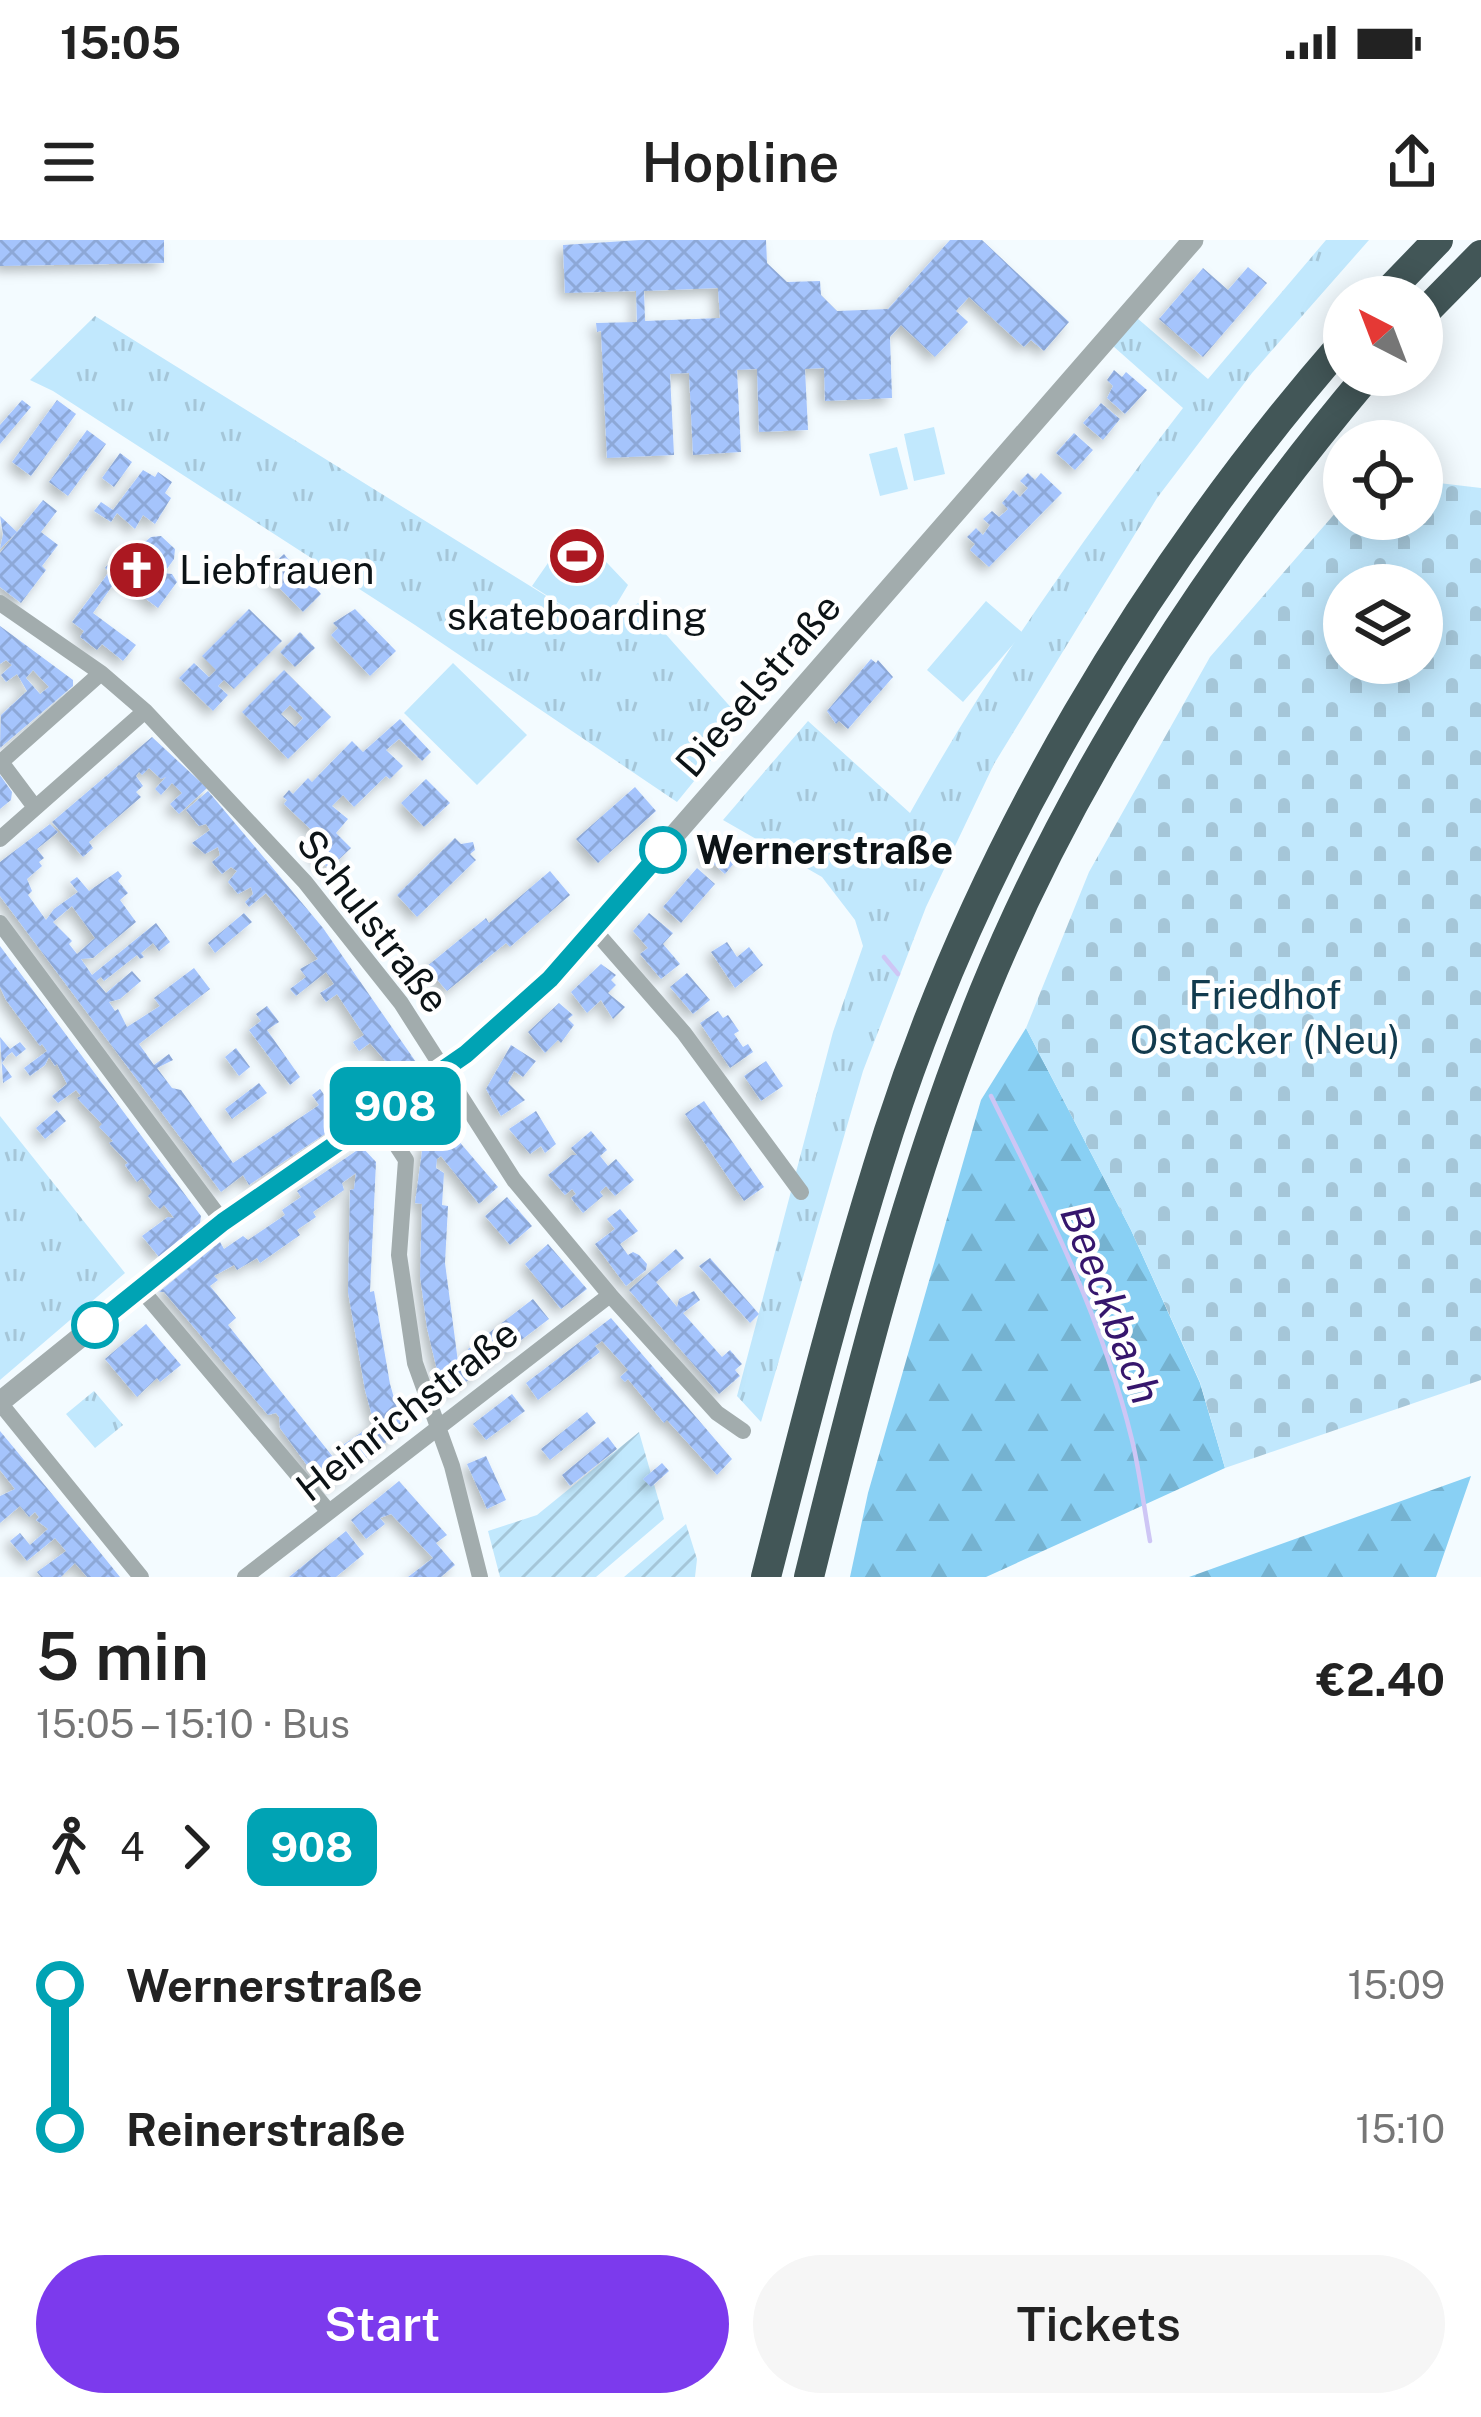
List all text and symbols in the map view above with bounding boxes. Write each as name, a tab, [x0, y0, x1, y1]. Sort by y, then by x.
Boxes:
text: 15:05	[60, 16, 181, 69]
icon: menu	[36, 129, 102, 195]
icon: share	[1379, 129, 1445, 195]
text: Hopline	[642, 131, 839, 194]
north arrow	[1323, 276, 1443, 396]
map controls	[1323, 276, 1443, 684]
button: locate	[1323, 420, 1443, 540]
sports icon: skateboarding	[546, 525, 608, 587]
church icon: Liebfrauen	[106, 539, 168, 601]
place label: Liebfrauen	[179, 547, 375, 593]
button: layers	[1323, 564, 1443, 684]
street label: Dieselstraße	[666, 584, 850, 786]
place label: skateboarding	[447, 593, 707, 639]
street label: Schulstraße	[287, 820, 459, 1022]
place label: Wernerstraße	[696, 827, 953, 873]
marker: Wernerstraße	[641, 828, 685, 872]
park label: Friedhof Ostacker (Neu)	[1130, 972, 1400, 1063]
line badge: 908	[326, 1067, 464, 1145]
text: 908	[354, 1081, 436, 1130]
water label: Beeckbach	[1051, 1197, 1172, 1410]
unlabelled marker	[73, 1303, 117, 1347]
street label: Heinrichstraße	[287, 1309, 527, 1511]
text: 5 min	[36, 1617, 209, 1695]
text: €2.40	[1317, 1653, 1445, 1706]
text: 15:05 – 15:10 · Bus	[36, 1701, 350, 1747]
icon: walk	[36, 1814, 102, 1880]
icon: forward	[163, 1814, 229, 1880]
text: 908	[271, 1822, 353, 1871]
text: 4	[120, 1824, 145, 1870]
text: Wernerstraße	[126, 1959, 423, 2012]
text: 15:09	[1347, 1962, 1445, 2008]
text: Reinerstraße	[126, 2103, 406, 2156]
text: 15:10	[1356, 2106, 1445, 2152]
button: Start	[36, 2255, 729, 2393]
button: Tickets	[753, 2255, 1445, 2393]

